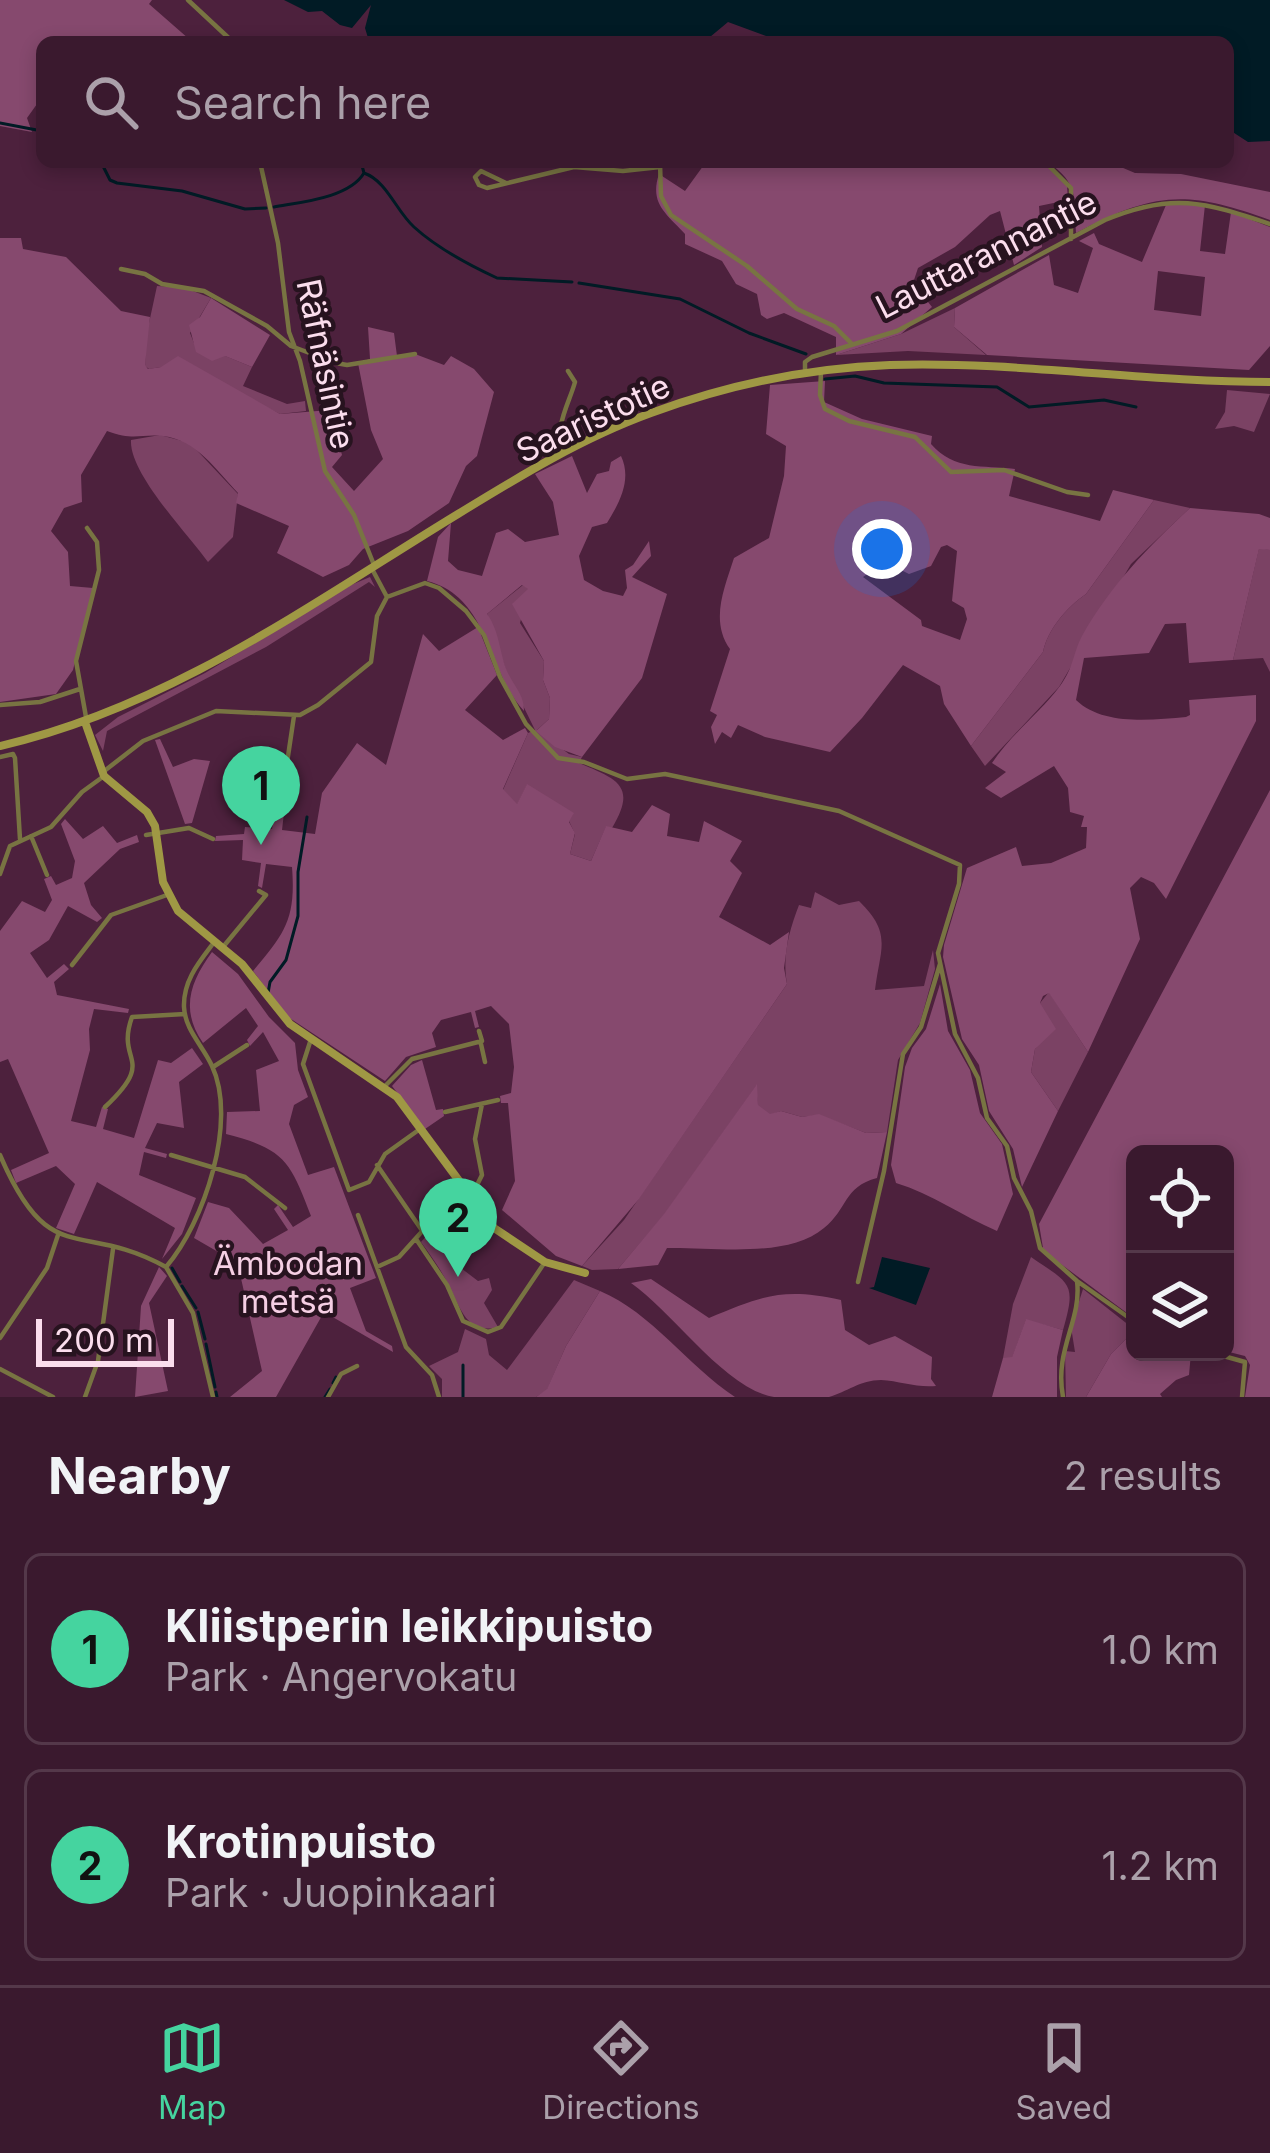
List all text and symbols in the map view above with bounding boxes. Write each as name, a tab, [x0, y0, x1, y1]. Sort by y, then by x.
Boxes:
search box	[36, 36, 1234, 168]
icon: search	[78, 69, 144, 135]
text: Search here	[174, 75, 431, 130]
street label: Lauttarannantie	[869, 181, 1103, 327]
street label: Räfnäsintie	[288, 275, 364, 453]
street label: Saaristotie	[510, 365, 676, 471]
your location	[852, 519, 912, 579]
pin: 1	[222, 746, 300, 845]
map controls	[1126, 1145, 1234, 1361]
button: locate	[1126, 1145, 1234, 1253]
pin: 2	[419, 1178, 497, 1277]
park label: Ämbodan metsä	[213, 1243, 363, 1321]
button: layers	[1126, 1253, 1234, 1361]
scale bar	[36, 1313, 174, 1366]
text: 200 m	[54, 1320, 154, 1360]
text: Nearby	[48, 1445, 231, 1506]
text: 2 results	[1064, 1452, 1222, 1499]
text: Kliistperin leikkipuisto	[165, 1598, 653, 1653]
text: 1	[82, 1626, 98, 1673]
text: 1.0 km	[1102, 1626, 1219, 1673]
text: Park · Angervokatu	[165, 1653, 517, 1700]
text: Krotinpuisto	[165, 1814, 436, 1869]
text: 2	[78, 1842, 102, 1889]
text: 1.2 km	[1102, 1842, 1219, 1889]
text: Park · Juopinkaari	[165, 1869, 497, 1916]
tab: Map	[158, 2015, 226, 2127]
tab: Directions	[542, 2015, 700, 2127]
tab: Saved	[1015, 2015, 1112, 2127]

